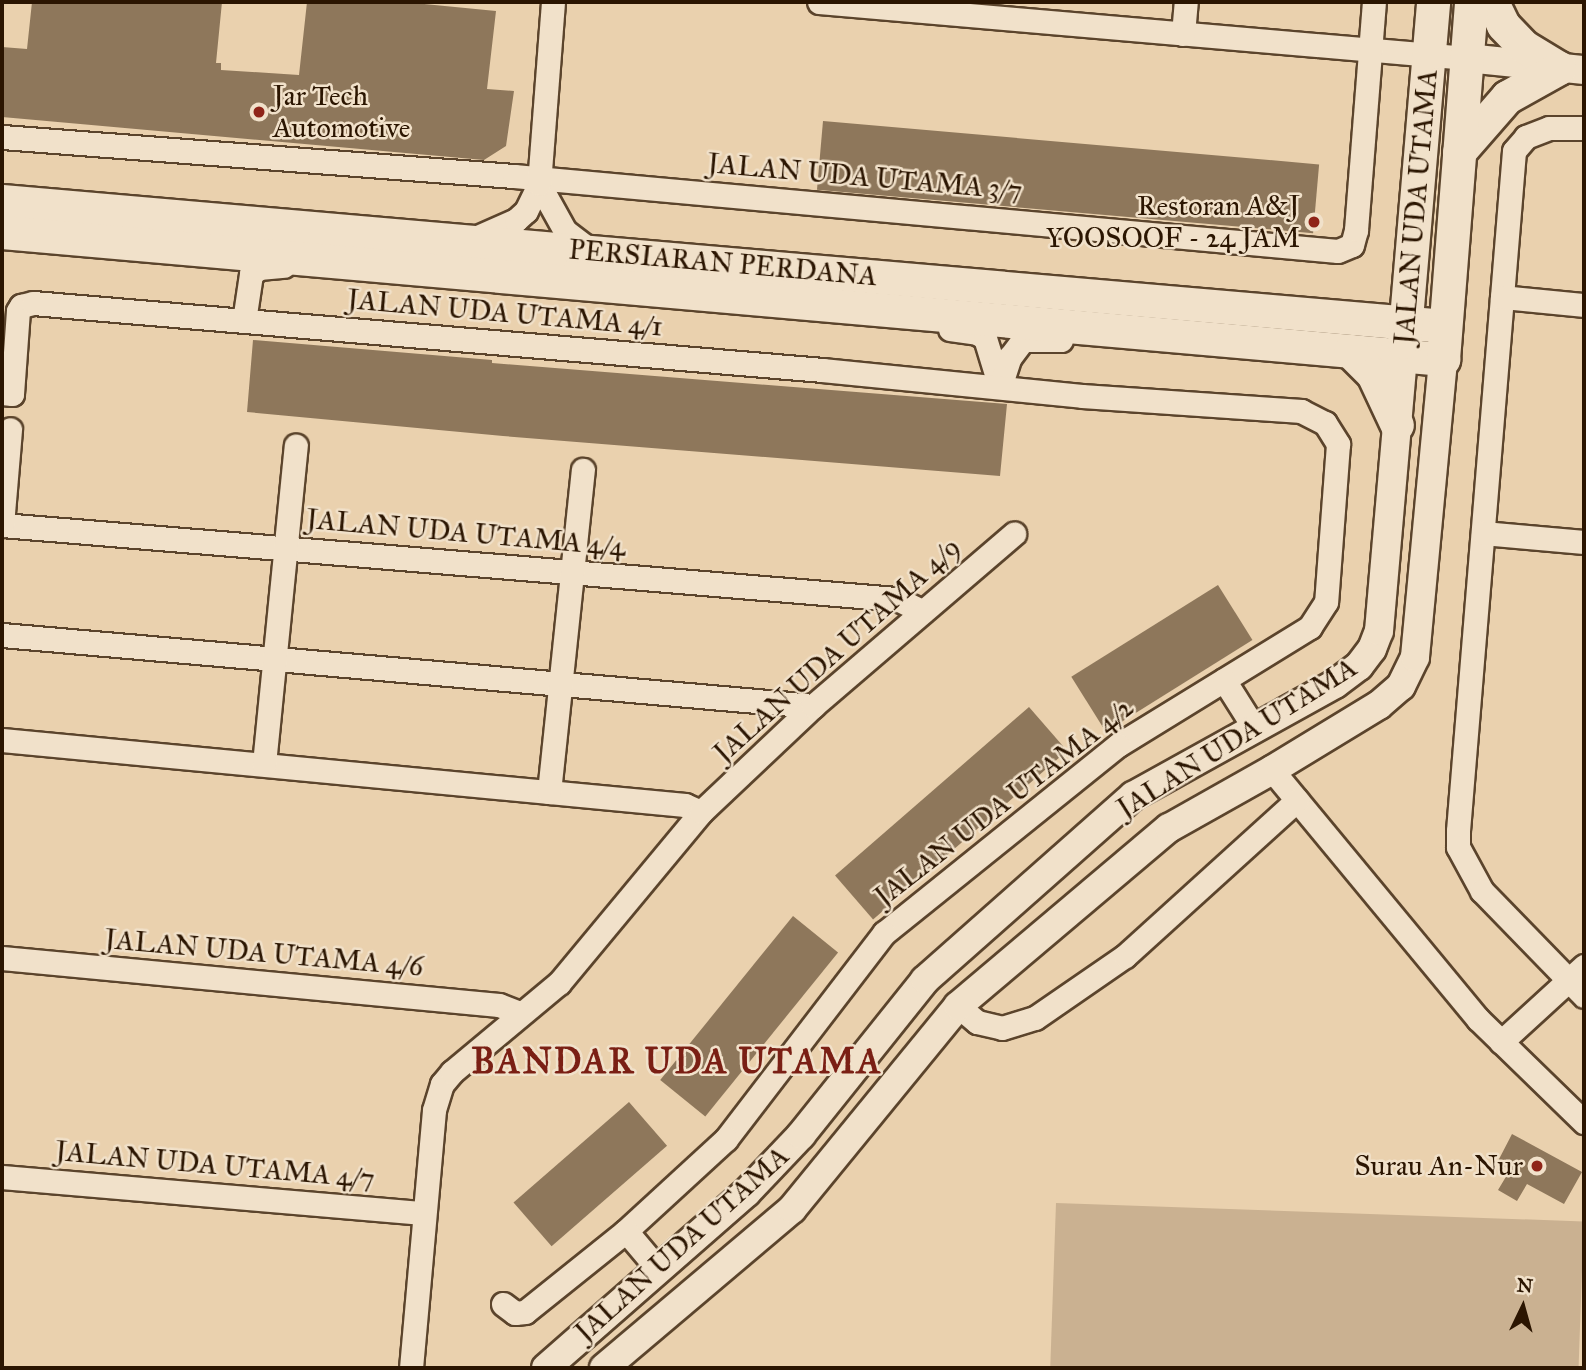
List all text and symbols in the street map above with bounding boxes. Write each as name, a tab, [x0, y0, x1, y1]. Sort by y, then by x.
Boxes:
street label: JALAN UDA UTAMA	[1387, 68, 1445, 346]
place label: Jar Tech Automotive	[273, 79, 410, 145]
marker: Jar Tech Automotive	[251, 104, 267, 120]
street label: JALAN UDA UTAMA 3/7	[706, 147, 1024, 207]
place label: Restoran A&J YOOSOOF - 24 JAM	[1046, 189, 1300, 255]
marker: Restoran A&J YOOSOOF - 24 JAM	[1306, 214, 1322, 230]
street label: PERSIARAN PERDANA	[567, 233, 879, 293]
street label: JALAN UDA UTAMA 4/1	[346, 282, 664, 344]
street label: JALAN UDA UTAMA 4/4	[305, 502, 627, 564]
street label: JALAN UDA UTAMA 4/9	[707, 530, 967, 770]
street label: JALAN UDA UTAMA	[1111, 651, 1363, 825]
street label: JALAN UDA UTAMA 4/2	[868, 691, 1140, 913]
street label: JALAN UDA UTAMA 4/6	[103, 922, 425, 984]
district label: BANDAR UDA UTAMA	[473, 1041, 881, 1083]
street label: JALAN UDA UTAMA 4/7	[54, 1134, 376, 1196]
street label: JALAN UDA UTAMA	[568, 1139, 796, 1349]
place label: Surau An-Nur	[1354, 1149, 1523, 1183]
marker: Surau An-Nur	[1529, 1158, 1545, 1174]
north arrow	[1488, 1272, 1558, 1342]
text: N	[1516, 1273, 1534, 1298]

